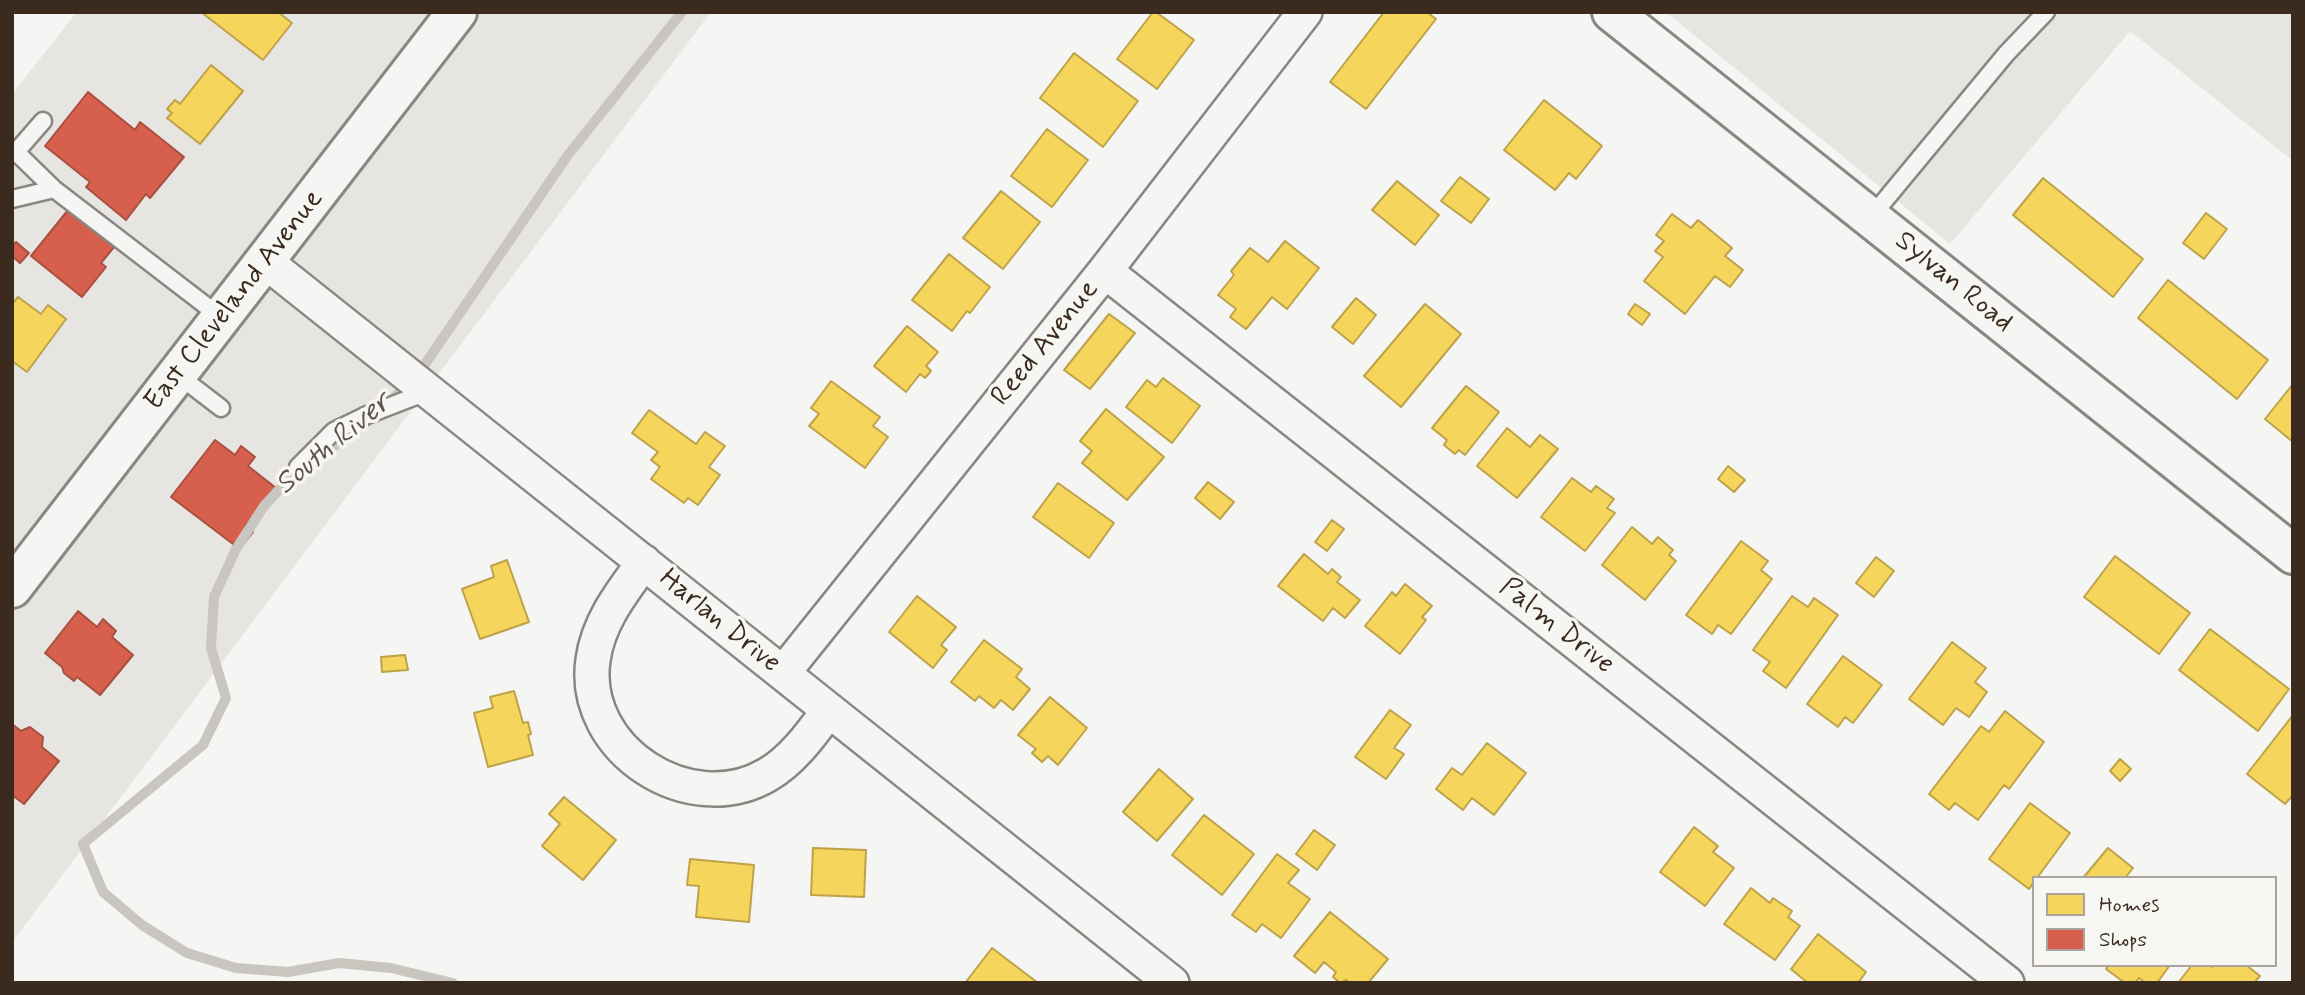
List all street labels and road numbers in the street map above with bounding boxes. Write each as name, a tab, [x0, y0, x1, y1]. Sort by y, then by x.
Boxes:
street label: East Cleveland Avenue	[138, 184, 332, 418]
street label: Sylvan Road	[1887, 225, 2019, 341]
street label: Reed Avenue	[985, 274, 1107, 414]
street label: Harlan Drive	[651, 563, 787, 681]
street label: Palm Drive	[1492, 572, 1620, 682]

